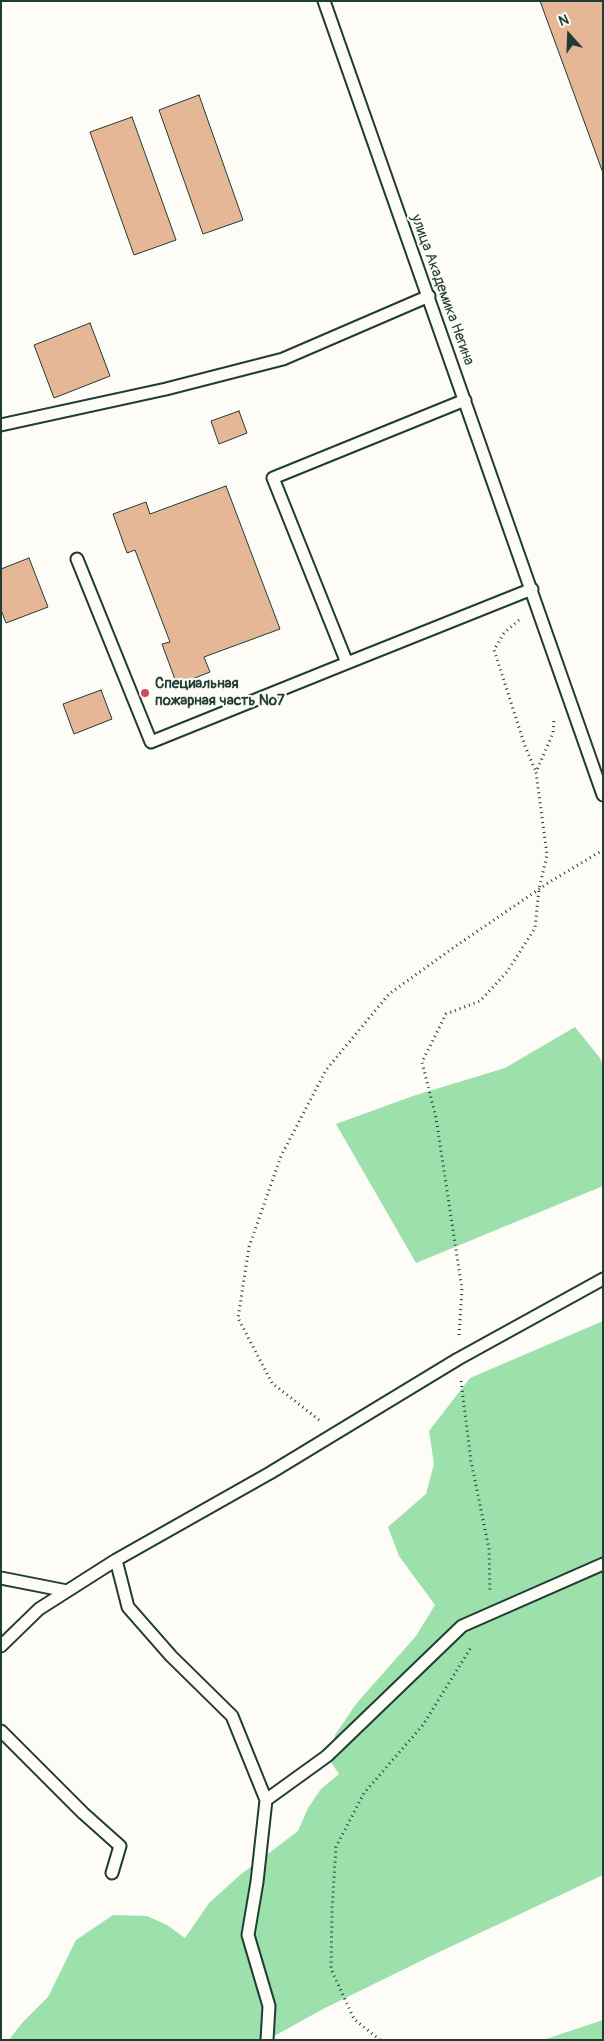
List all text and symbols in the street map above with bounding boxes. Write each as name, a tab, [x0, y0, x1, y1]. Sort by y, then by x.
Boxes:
north arrow	[544, 10, 594, 60]
text: N	[556, 11, 571, 30]
street label: улица Академика Негина	[406, 212, 478, 368]
place label: Специальная пожарная часть №7	[155, 675, 285, 710]
marker: Специальная пожарная часть №7	[139, 687, 151, 699]

